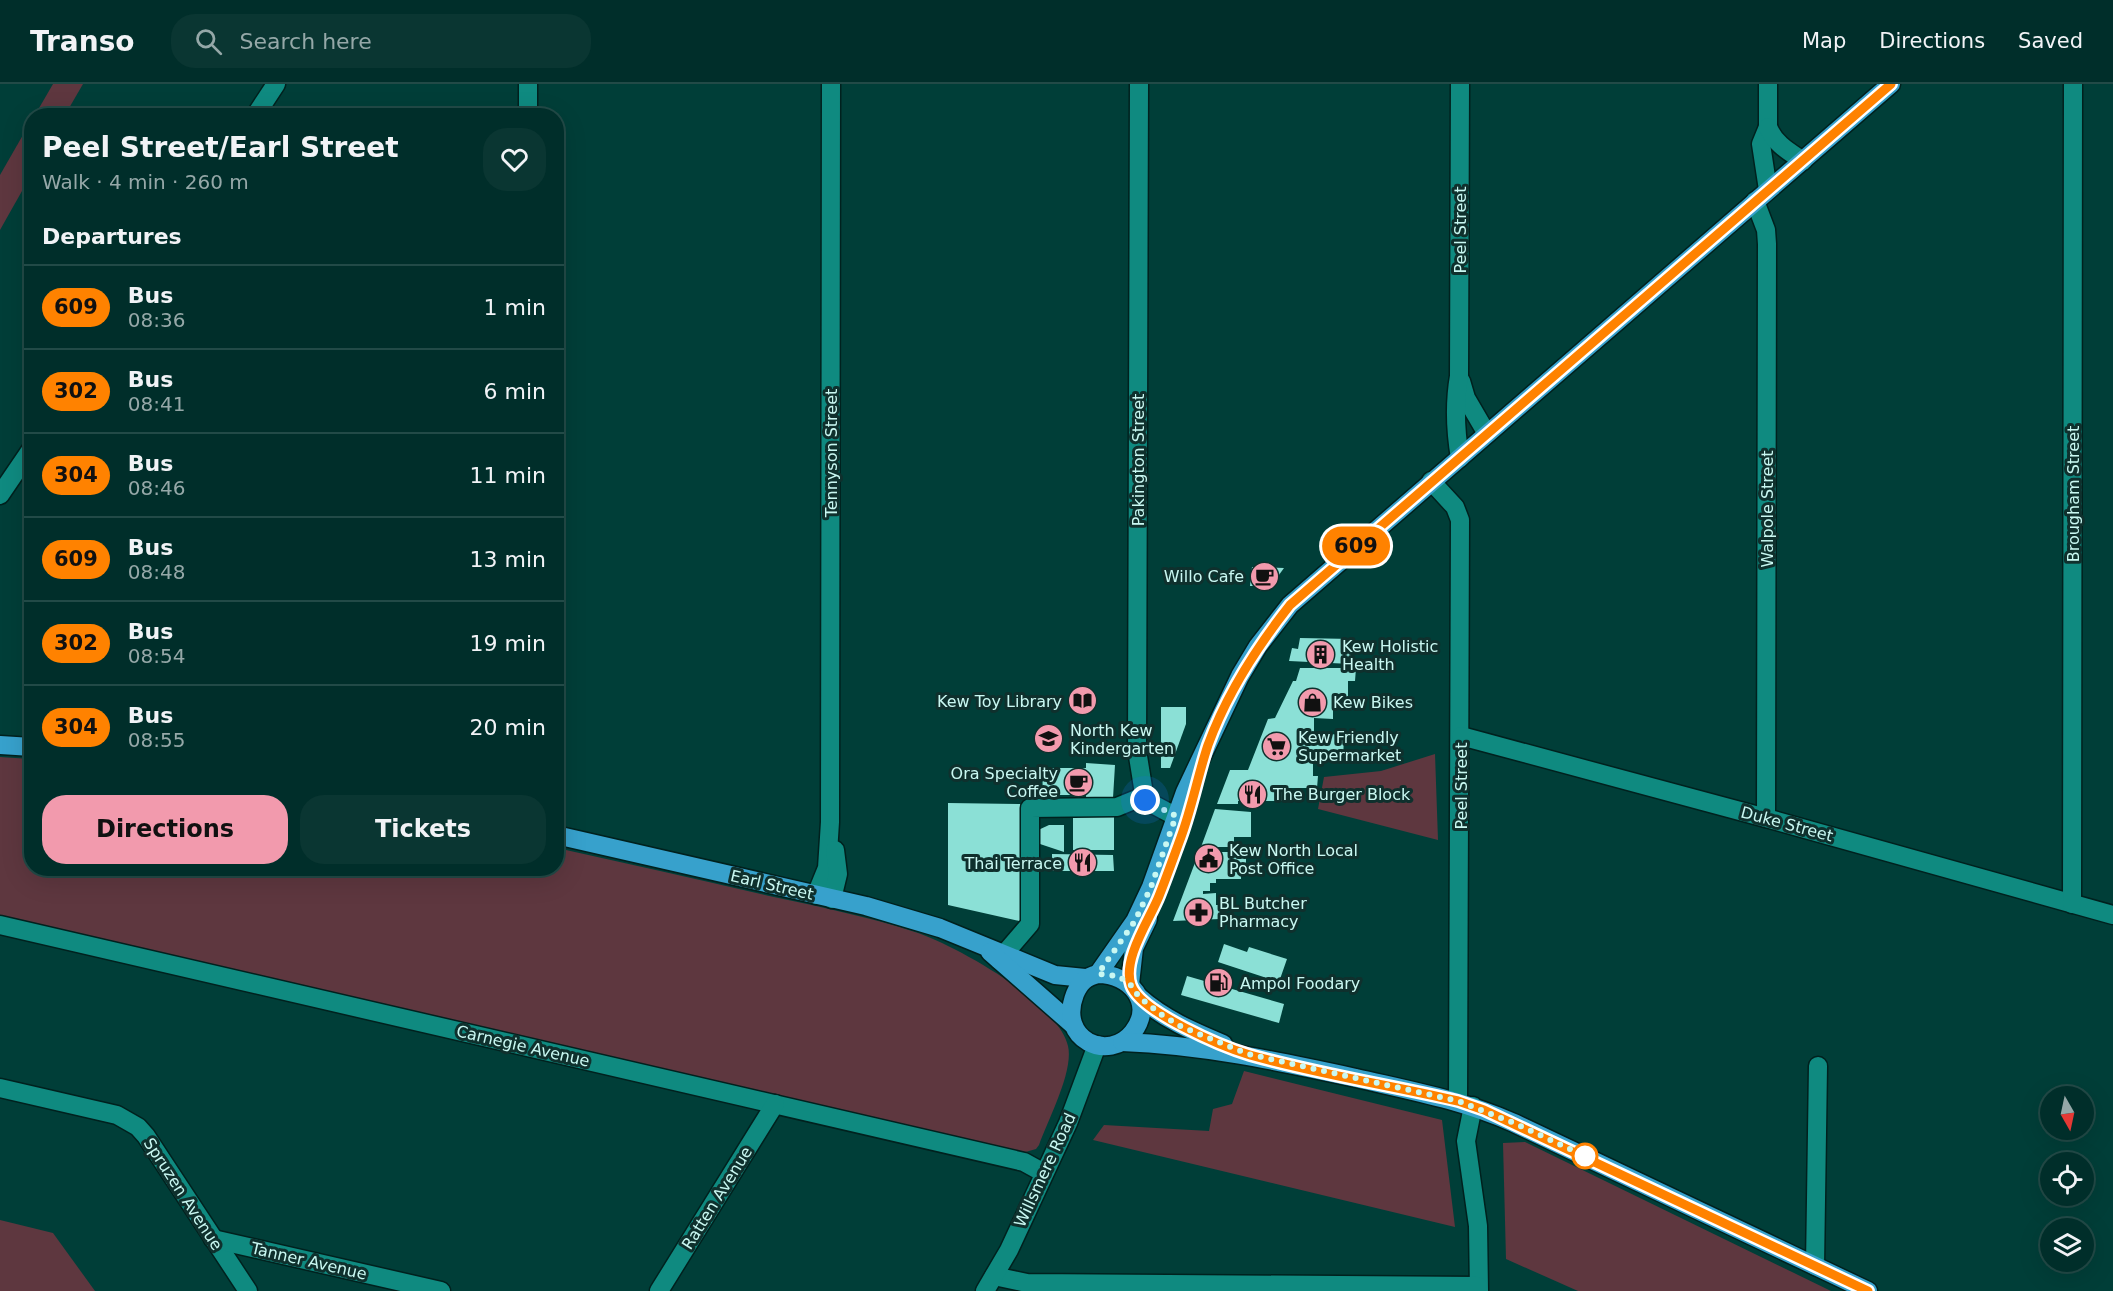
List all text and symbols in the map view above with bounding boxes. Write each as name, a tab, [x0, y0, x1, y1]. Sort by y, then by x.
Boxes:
search box	[171, 14, 591, 68]
text: Transo	[30, 25, 135, 58]
icon: search	[192, 25, 225, 58]
text: Search here	[240, 29, 372, 54]
text: Map	[1802, 29, 1846, 53]
text: Directions	[1879, 29, 1985, 53]
text: Saved	[2018, 29, 2083, 53]
button: heart	[483, 128, 546, 191]
text: Peel Street/Earl Street	[42, 131, 399, 164]
text: Walk · 4 min · 260 m	[42, 170, 249, 194]
street label: Peel Street	[1451, 187, 1470, 273]
text: Departures	[42, 224, 182, 249]
text: Bus	[128, 283, 173, 308]
text: 609	[54, 295, 98, 319]
text: 1 min	[484, 295, 546, 320]
text: 08:36	[128, 308, 185, 332]
text: Bus	[128, 367, 173, 392]
text: 302	[54, 379, 98, 403]
text: 6 min	[484, 379, 546, 404]
street label: Tennyson Street	[822, 389, 841, 518]
text: 08:41	[128, 392, 185, 416]
street label: Pakington Street	[1129, 394, 1148, 526]
street label: Brougham Street	[2064, 426, 2083, 562]
text: Bus	[128, 451, 173, 476]
street label: Walpole Street	[1758, 451, 1777, 567]
text: 304	[54, 463, 98, 487]
text: 11 min	[470, 463, 546, 488]
text: 08:46	[128, 476, 185, 500]
line badge: 609	[1322, 526, 1390, 566]
text: 609	[1334, 534, 1378, 558]
text: Bus	[128, 535, 173, 560]
text: 609	[54, 547, 98, 571]
text: 13 min	[470, 547, 546, 572]
text: 08:48	[128, 560, 185, 584]
cafe icon: Willo Cafe	[1249, 560, 1281, 592]
place label: Willo Cafe	[1164, 567, 1244, 586]
text: Bus	[128, 619, 173, 644]
text: 302	[54, 631, 98, 655]
text: 19 min	[470, 631, 546, 656]
place label: Kew Holistic Health	[1342, 637, 1438, 674]
building icon: Kew Holistic Health	[1305, 639, 1337, 671]
text: 08:54	[128, 644, 185, 668]
library icon: Kew Toy Library	[1067, 685, 1099, 717]
shop icon: Kew Bikes	[1296, 686, 1328, 718]
place label: Kew Toy Library	[937, 692, 1062, 711]
place label: Kew Bikes	[1333, 693, 1413, 712]
text: Bus	[128, 703, 173, 728]
text: 304	[54, 715, 98, 739]
text: 20 min	[470, 715, 546, 740]
place label: North Kew Kindergarten	[1070, 721, 1174, 758]
school or university icon: North Kew Kindergarten	[1033, 723, 1065, 755]
text: 08:55	[128, 728, 185, 752]
place label: Kew Friendly Supermarket	[1298, 728, 1401, 765]
supermarket icon: Kew Friendly Supermarket	[1261, 730, 1293, 762]
street label: Peel Street	[1452, 743, 1471, 829]
place label: Ora Specialty Coffee	[951, 764, 1058, 801]
cafe icon: Ora Specialty Coffee	[1063, 766, 1095, 798]
restaurant icon: The Burger Block	[1236, 778, 1268, 810]
your location	[1130, 785, 1160, 815]
place label: The Burger Block	[1272, 785, 1411, 804]
button: Directions	[42, 795, 288, 864]
button: Tickets	[300, 795, 546, 864]
street label: Duke Street	[1739, 803, 1835, 845]
place label: Kew North Local Post Office	[1229, 841, 1358, 878]
public building icon: Kew North Local Post Office	[1192, 843, 1224, 875]
restaurant icon: Thai Terrace	[1067, 847, 1099, 879]
place label: Thai Terrace	[964, 854, 1062, 873]
street label: Earl Street	[729, 866, 815, 904]
place label: BL Butcher Pharmacy	[1219, 894, 1307, 931]
pharmacy icon: BL Butcher Pharmacy	[1182, 896, 1214, 928]
fuel station icon: Ampol Foodary	[1203, 967, 1235, 999]
place label: Ampol Foodary	[1240, 974, 1360, 993]
street label: Carnegie Avenue	[454, 1021, 592, 1071]
north arrow	[2040, 1086, 2094, 1140]
map controls	[2040, 1086, 2094, 1272]
street label: Willsmere Road	[1010, 1110, 1080, 1230]
street label: Spruzen Avenue	[140, 1134, 226, 1254]
street label: Ratten Avenue	[678, 1143, 756, 1253]
unlabelled marker	[1572, 1143, 1598, 1169]
button: locate	[2040, 1152, 2094, 1206]
button: layers	[2040, 1218, 2094, 1272]
street label: Tanner Avenue	[248, 1238, 369, 1284]

